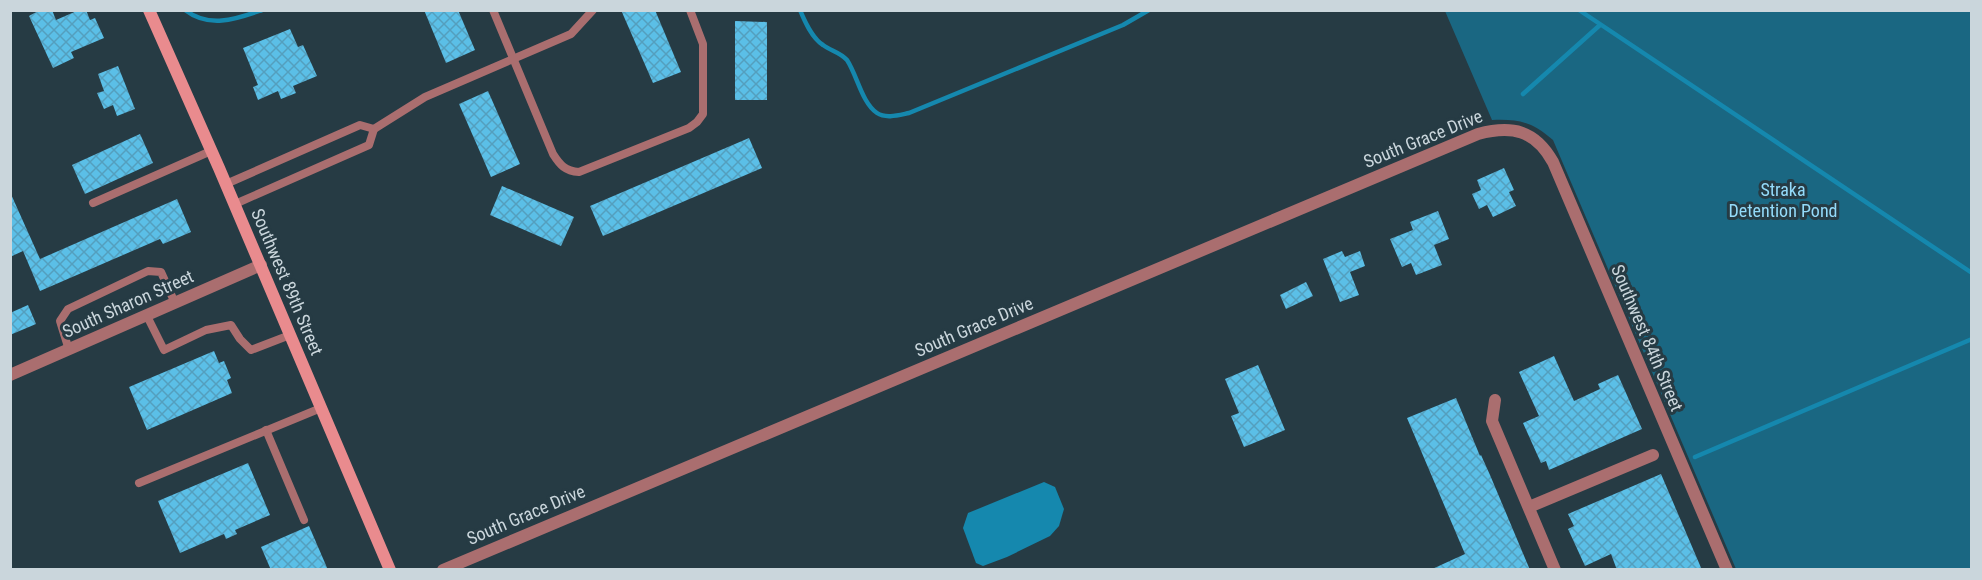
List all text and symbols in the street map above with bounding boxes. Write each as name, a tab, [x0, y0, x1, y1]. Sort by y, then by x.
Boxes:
street label: South Grace Drive	[1360, 105, 1485, 172]
park label: Straka Detention Pond	[1728, 179, 1838, 221]
street label: Southwest 89th Street	[247, 205, 328, 358]
street label: Southwest 84th Street	[1607, 261, 1688, 414]
street label: South Sharon Street	[59, 265, 197, 342]
street label: South Grace Drive	[912, 292, 1036, 361]
street label: South Grace Drive	[464, 480, 588, 549]

